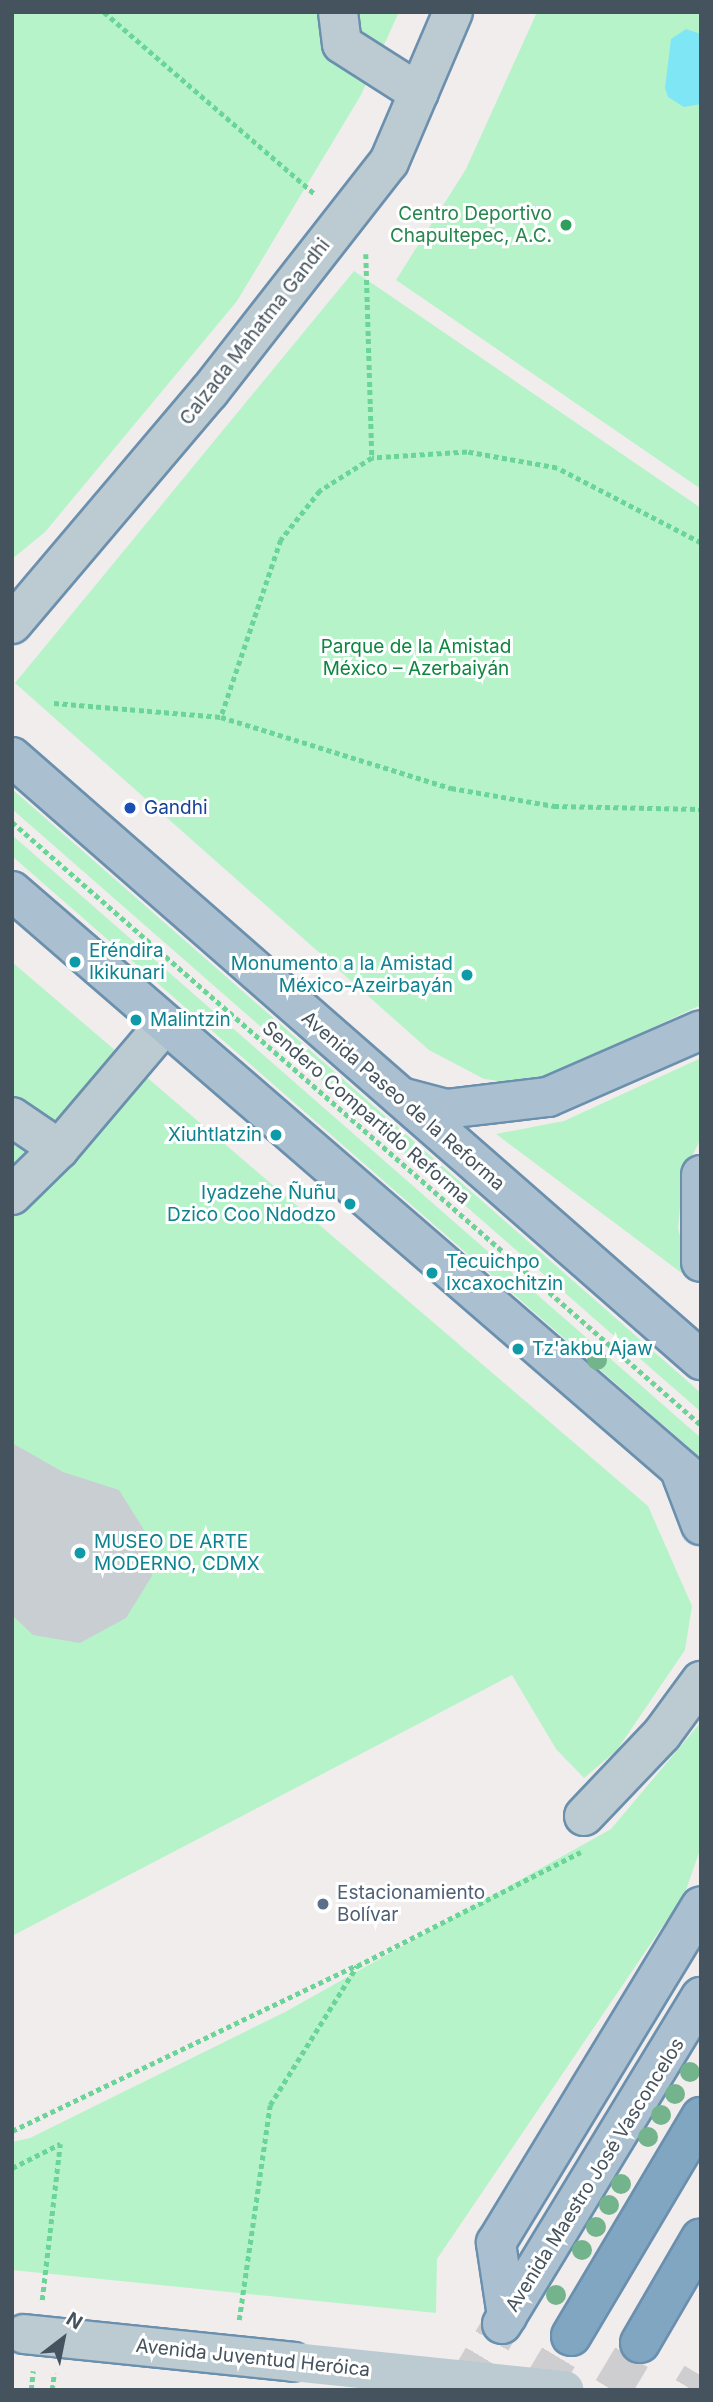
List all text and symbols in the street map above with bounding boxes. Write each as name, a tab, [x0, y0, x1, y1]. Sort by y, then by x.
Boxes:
place label: Centro Deportivo Chapultepec, A.C.	[390, 203, 552, 247]
marker: Centro Deportivo Chapultepec, A.C.	[558, 217, 574, 233]
street label: Calzada Mahatma Gandhi	[175, 234, 335, 430]
park label: Parque de la Amistad México – Azerbaiyán	[321, 636, 511, 680]
place label: Gandhi	[144, 797, 208, 819]
marker: Gandhi	[122, 800, 138, 816]
place label: Eréndira Ikikunari	[89, 940, 165, 984]
place label: Monumento a la Amistad México-Azeirbayán	[231, 953, 453, 997]
marker: Eréndira Ikikunari	[67, 954, 83, 970]
marker: Monumento a la Amistad México-Azeirbayán	[459, 967, 475, 983]
street label: Avenida Paseo de la Reforma	[297, 1007, 509, 1195]
place label: Malintzin	[150, 1009, 231, 1031]
marker: Malintzin	[128, 1012, 144, 1028]
street label: Sendero Compartido Reforma	[258, 1017, 474, 1209]
place label: Xiuhtlatzin	[168, 1124, 262, 1146]
marker: Xiuhtlatzin	[268, 1127, 284, 1143]
place label: Iyadzehe Ñuñu Dzico Coo Ndodzo	[167, 1182, 336, 1226]
marker: Iyadzehe Ñuñu Dzico Coo Ndodzo	[342, 1196, 358, 1212]
place label: Tecuichpo Ixcaxochitzin	[446, 1251, 563, 1295]
marker: Tecuichpo Ixcaxochitzin	[424, 1265, 440, 1281]
place label: Tz'akbu Ajaw	[532, 1338, 653, 1360]
marker: Tz'akbu Ajaw	[510, 1341, 526, 1357]
place label: MUSEO DE ARTE MODERNO, CDMX	[94, 1531, 260, 1575]
marker: MUSEO DE ARTE MODERNO, CDMX	[72, 1545, 88, 1561]
place label: Estacionamiento Bolívar	[337, 1882, 485, 1926]
marker: Estacionamiento Bolívar	[315, 1896, 331, 1912]
street label: Avenida Maestro José Vasconcelos	[501, 2034, 689, 2316]
north arrow	[28, 2304, 98, 2374]
text: N	[62, 2307, 87, 2334]
street label: Avenida Juventud Heróica	[135, 2334, 371, 2382]

